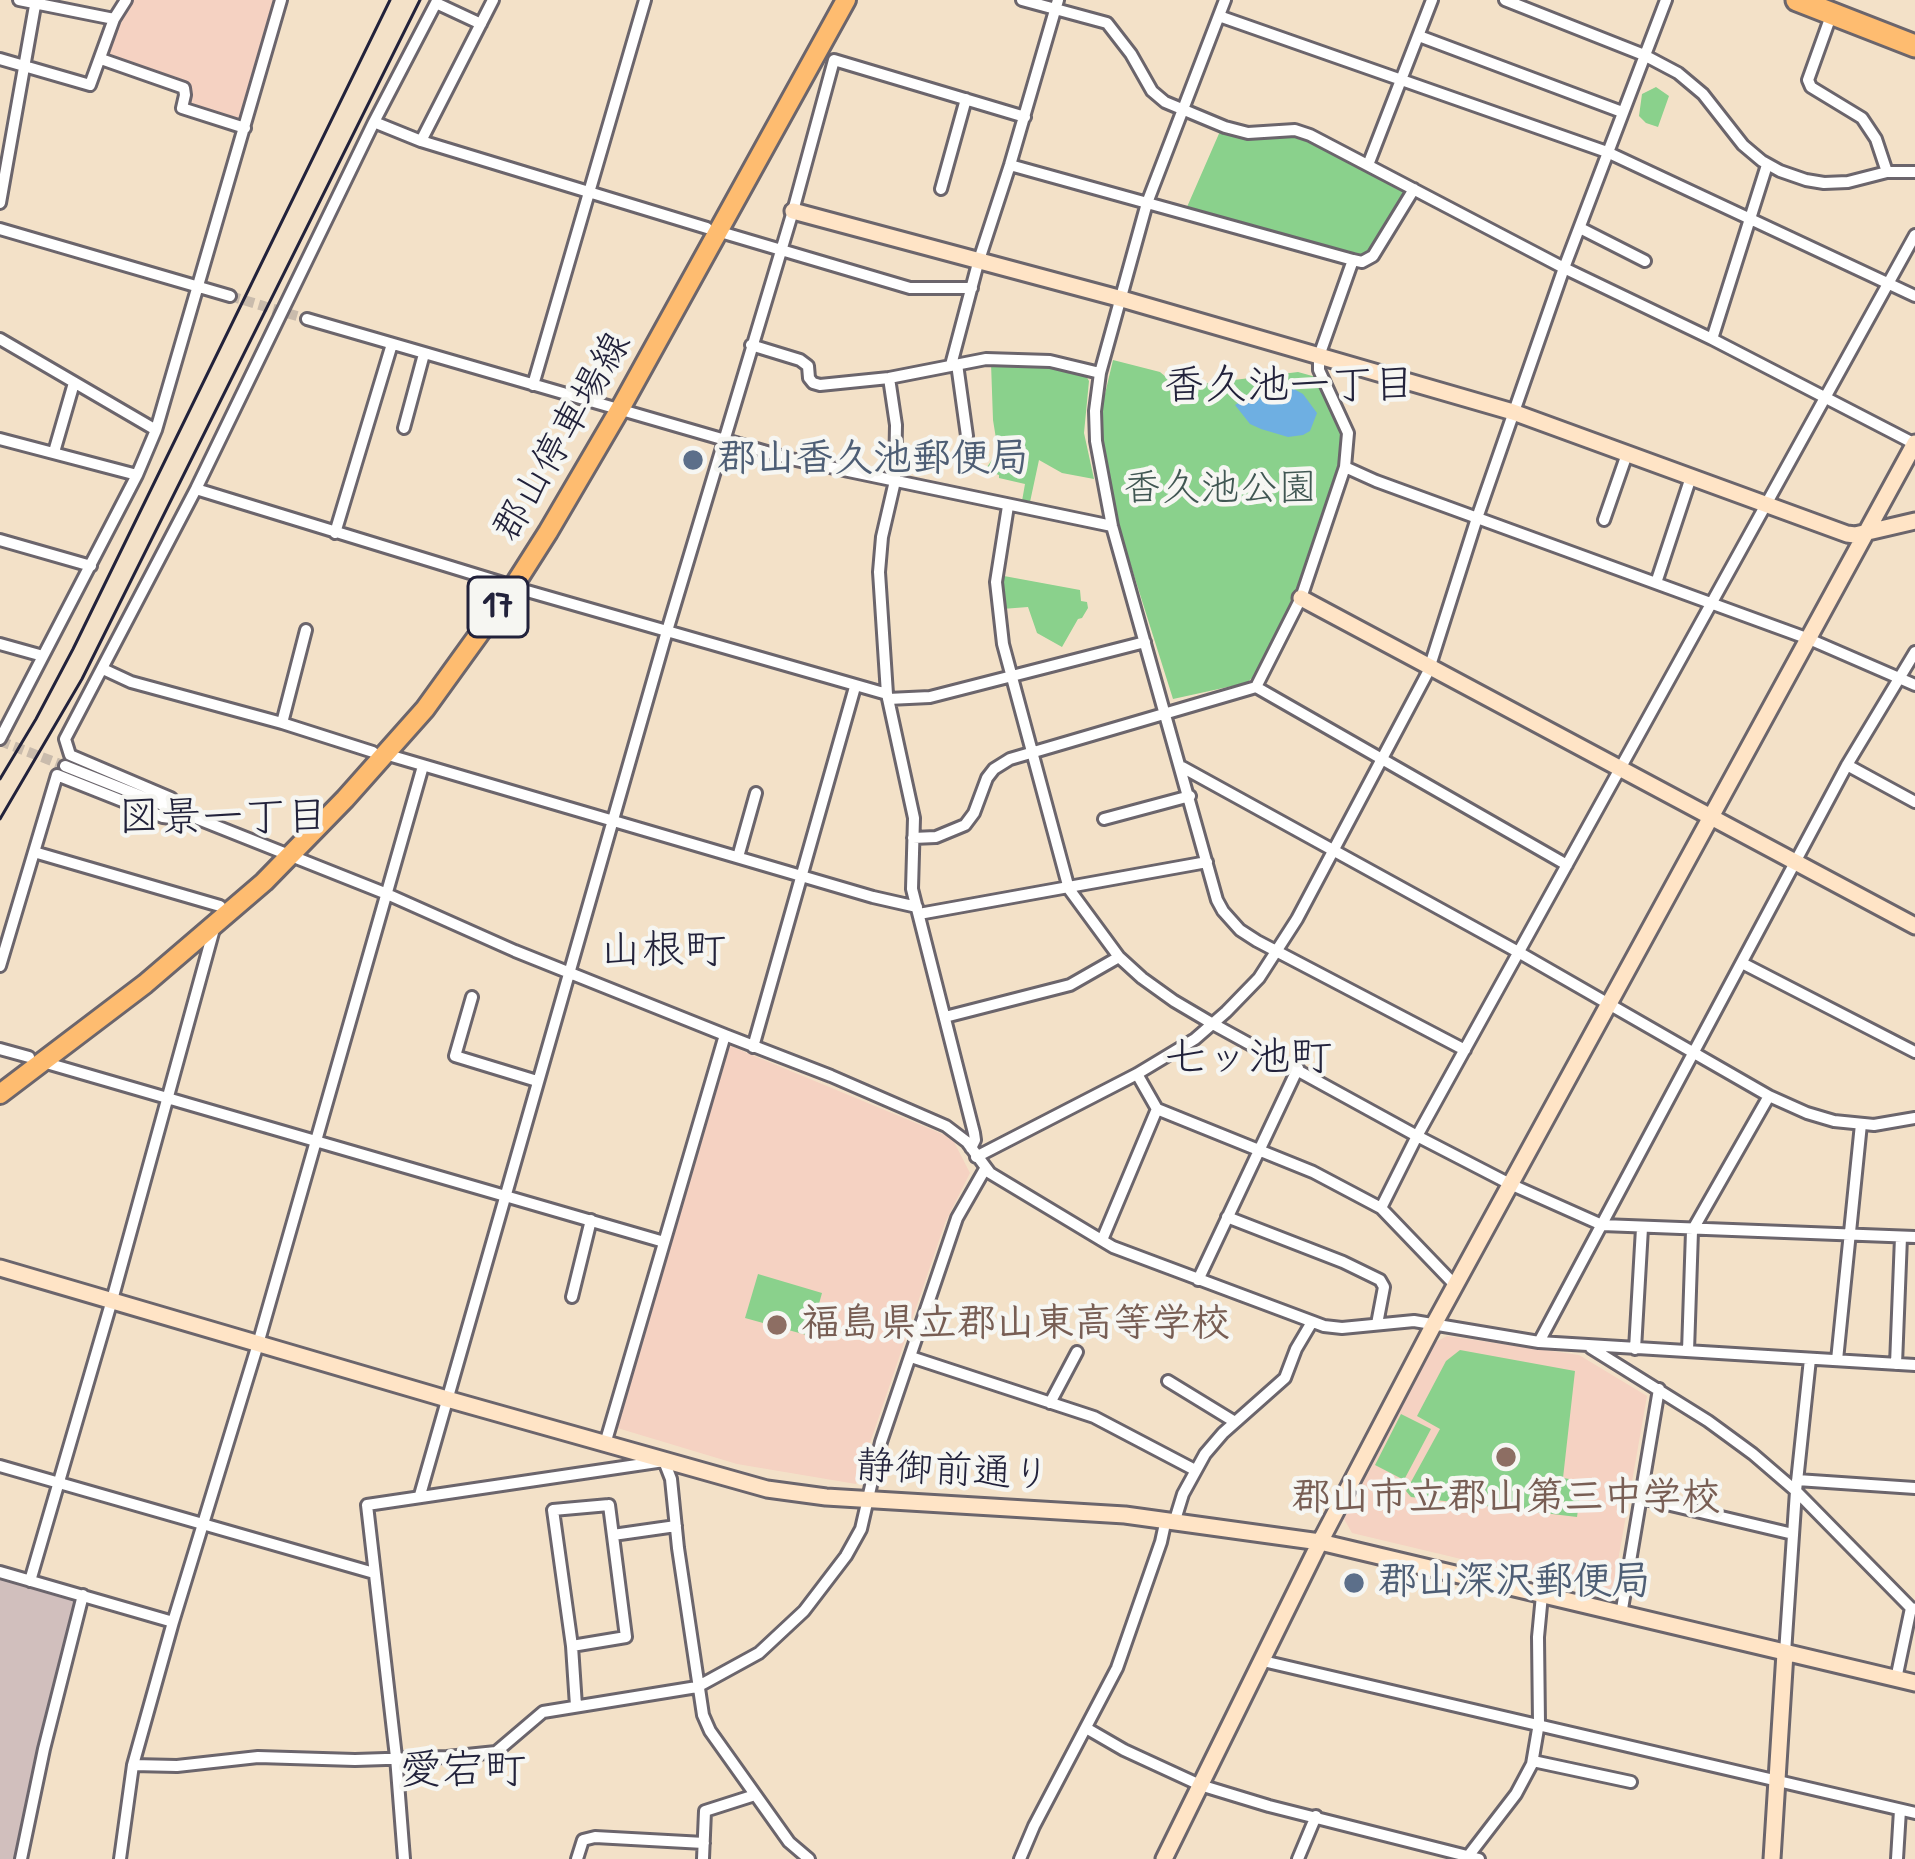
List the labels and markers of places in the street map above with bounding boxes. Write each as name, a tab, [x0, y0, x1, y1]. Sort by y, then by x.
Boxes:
place label: 郡山香久池郵便局	[717, 437, 1029, 483]
marker: 郡山香久池郵便局	[680, 447, 706, 473]
place label: 福島県立郡山東高等学校	[801, 1302, 1230, 1348]
marker: 福島県立郡山東高等学校	[764, 1312, 790, 1338]
marker: 郡山市立郡山第三中学校	[1493, 1444, 1519, 1470]
place label: 郡山市立郡山第三中学校	[1292, 1476, 1720, 1522]
place label: 郡山深沢郵便局	[1378, 1560, 1651, 1606]
marker: 郡山深沢郵便局	[1341, 1570, 1367, 1596]

